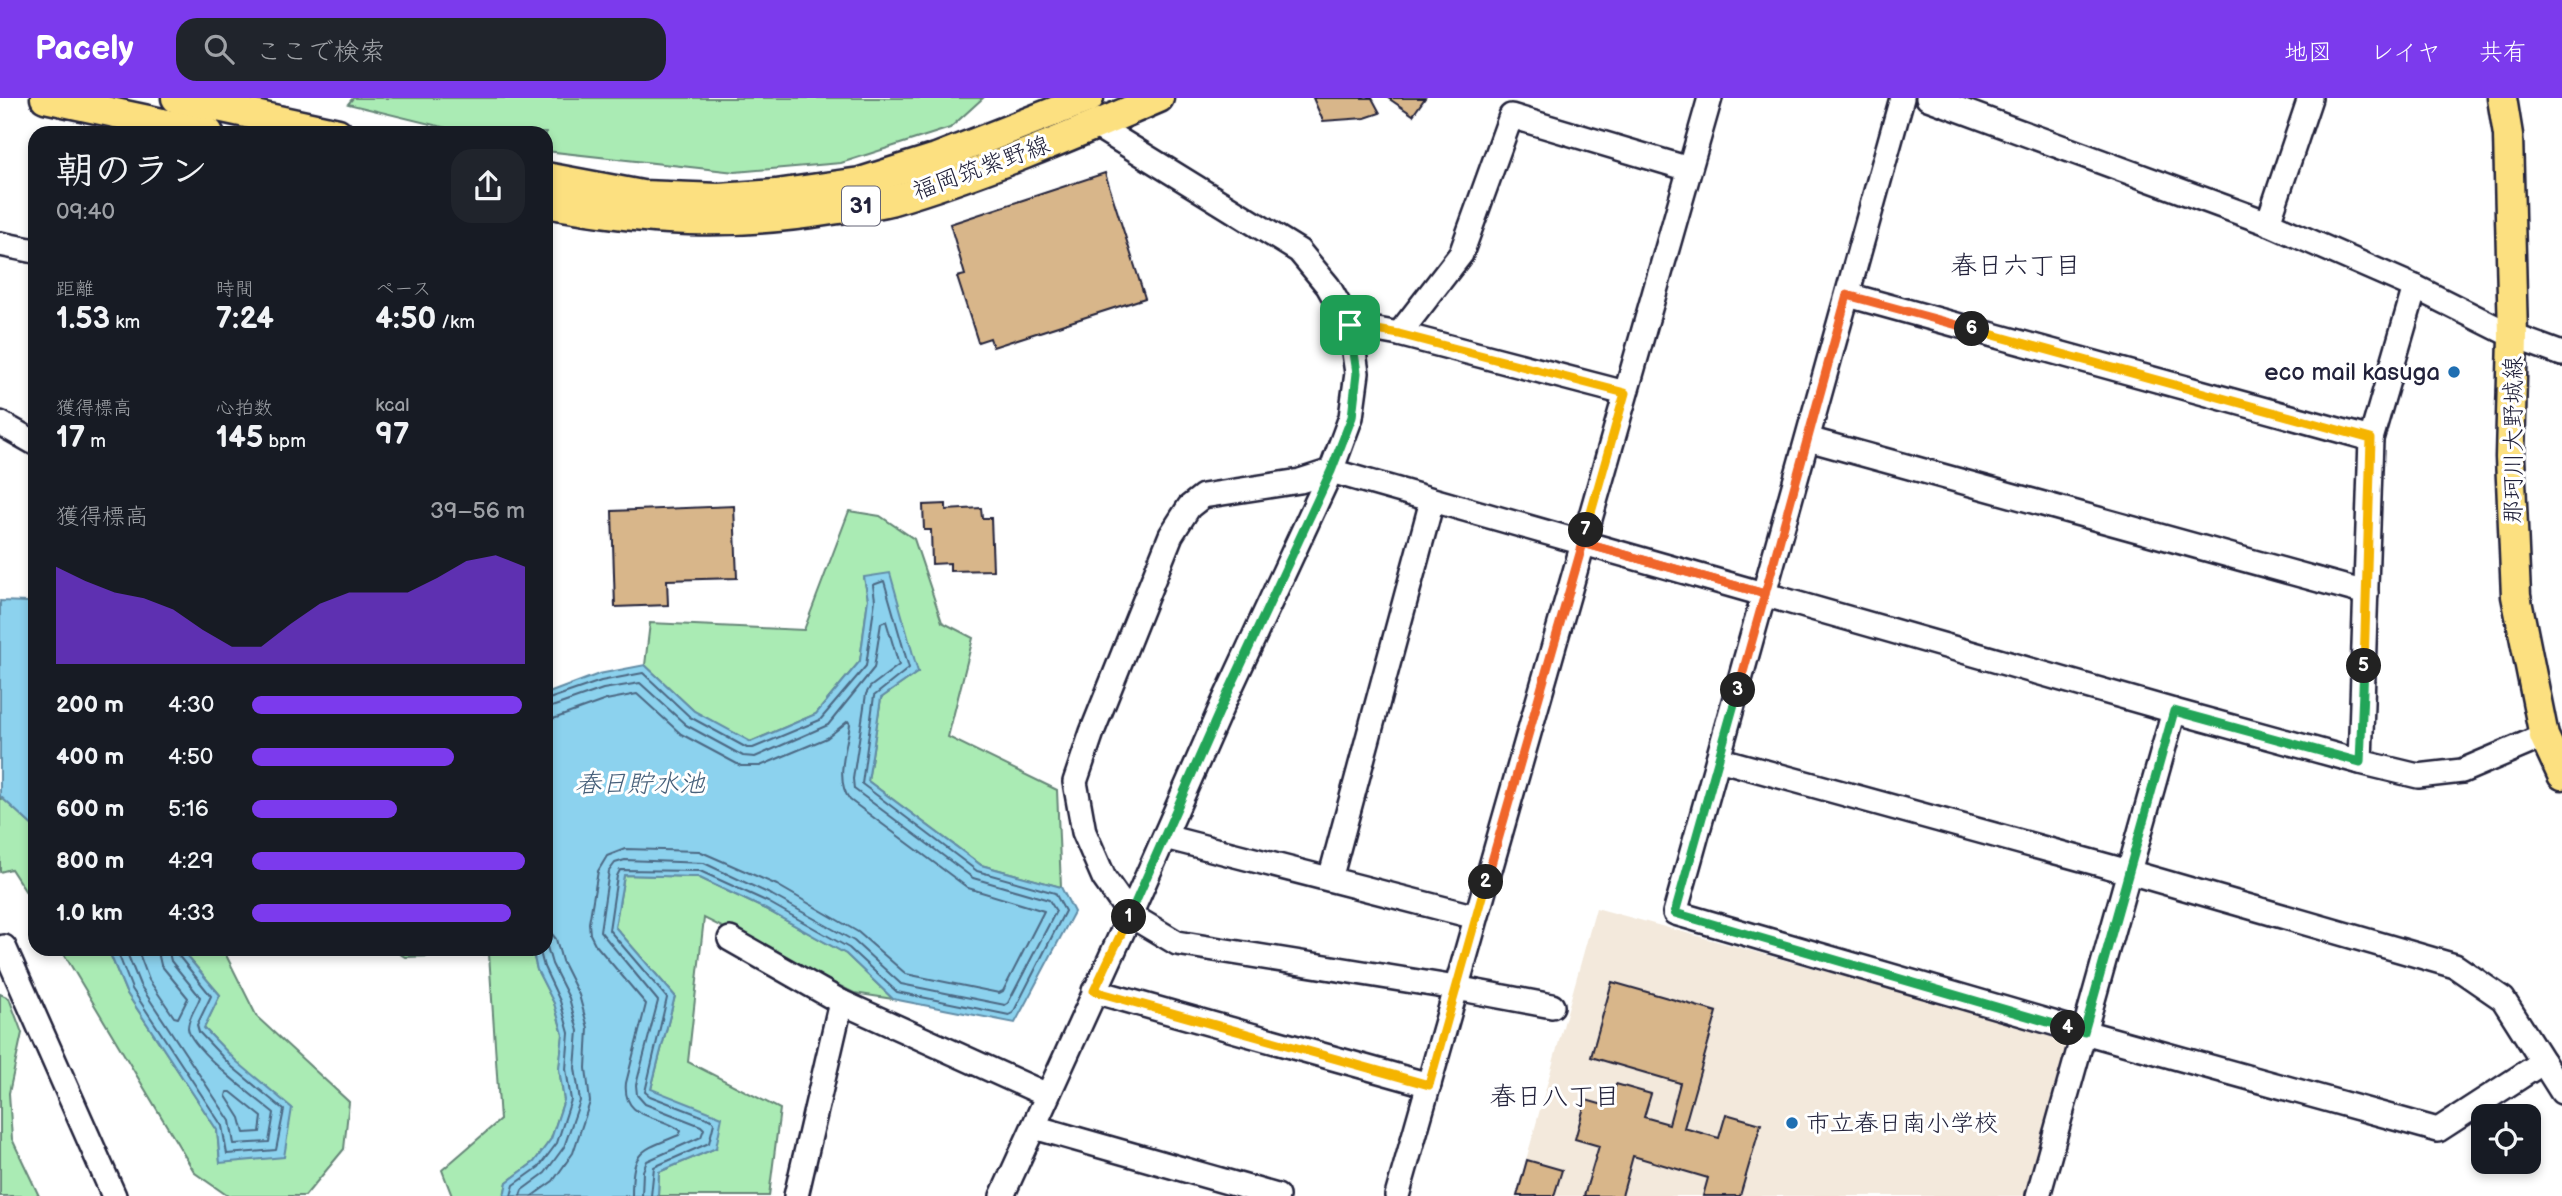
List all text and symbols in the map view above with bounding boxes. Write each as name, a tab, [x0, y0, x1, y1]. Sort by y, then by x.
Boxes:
search box	[176, 18, 666, 81]
text: Pacely	[35, 29, 134, 69]
icon: search	[200, 30, 238, 68]
text: ここで検索	[256, 37, 386, 68]
text: 地図	[2284, 38, 2332, 67]
text: レイヤ	[2370, 38, 2441, 67]
text: 共有	[2479, 38, 2527, 67]
street label: 福岡筑紫野線	[908, 130, 1054, 206]
text: 朝のラン	[56, 149, 208, 194]
button: share	[451, 149, 525, 223]
road number: 31	[842, 186, 880, 226]
text: 09:40	[56, 198, 115, 226]
district label: 春日六丁目	[1951, 251, 2081, 282]
text: 距離	[56, 278, 94, 301]
text: 時間	[216, 278, 254, 301]
text: ペース	[375, 278, 431, 301]
pin	[1320, 295, 1380, 355]
text: 1.53	[56, 301, 110, 337]
text: 7:24	[216, 301, 274, 337]
text: 4:50	[375, 301, 436, 337]
icon: arrive	[1331, 306, 1369, 344]
text: km	[110, 311, 140, 334]
text: /km	[436, 311, 475, 334]
pin: 6	[1954, 312, 1990, 346]
text: 6	[1966, 317, 1977, 340]
street label: 那珂川大野城線	[2499, 356, 2528, 524]
place label: eco mail kasuga	[2264, 358, 2440, 387]
marker: eco mail kasuga	[2446, 364, 2462, 380]
text: kcal	[375, 394, 409, 417]
text: 獲得標高	[56, 397, 132, 420]
text: 心拍数	[216, 397, 273, 420]
text: 97	[375, 417, 409, 453]
text: 17	[56, 420, 85, 456]
text: 145	[216, 420, 263, 456]
text: m	[85, 430, 106, 453]
text: bpm	[263, 430, 306, 453]
text: 39–56 m	[430, 497, 525, 525]
text: 獲得標高	[56, 503, 148, 531]
pin: 7	[1568, 512, 1604, 548]
text: 7	[1580, 518, 1591, 541]
pin: 5	[2346, 648, 2382, 684]
text: 5	[2358, 654, 2369, 677]
pin: 3	[1720, 672, 1756, 708]
text: 3	[1732, 678, 1743, 701]
text: 200 m	[56, 691, 124, 719]
text: 4:30	[168, 691, 214, 719]
text: 400 m	[56, 743, 124, 771]
text: 4:50	[168, 743, 213, 771]
water label: 春日貯水池	[575, 769, 706, 800]
text: 600 m	[56, 795, 124, 823]
text: 5:16	[168, 795, 209, 823]
text: 800 m	[56, 847, 124, 875]
text: 4:29	[168, 847, 214, 875]
pin: 2	[1468, 864, 1504, 900]
text: 2	[1480, 870, 1491, 893]
text: 1.0 km	[56, 899, 123, 927]
text: 4:33	[168, 899, 215, 927]
pin: 1	[1112, 900, 1146, 934]
text: 1	[1125, 905, 1133, 928]
pin: 4	[2050, 1010, 2086, 1046]
text: 4	[2062, 1016, 2073, 1039]
district label: 春日八丁目	[1490, 1082, 1620, 1113]
map controls	[2471, 1104, 2541, 1174]
button: locate	[2471, 1104, 2541, 1174]
place label: 市立春日南小学校	[1806, 1109, 1998, 1138]
marker: 市立春日南小学校	[1784, 1115, 1800, 1131]

